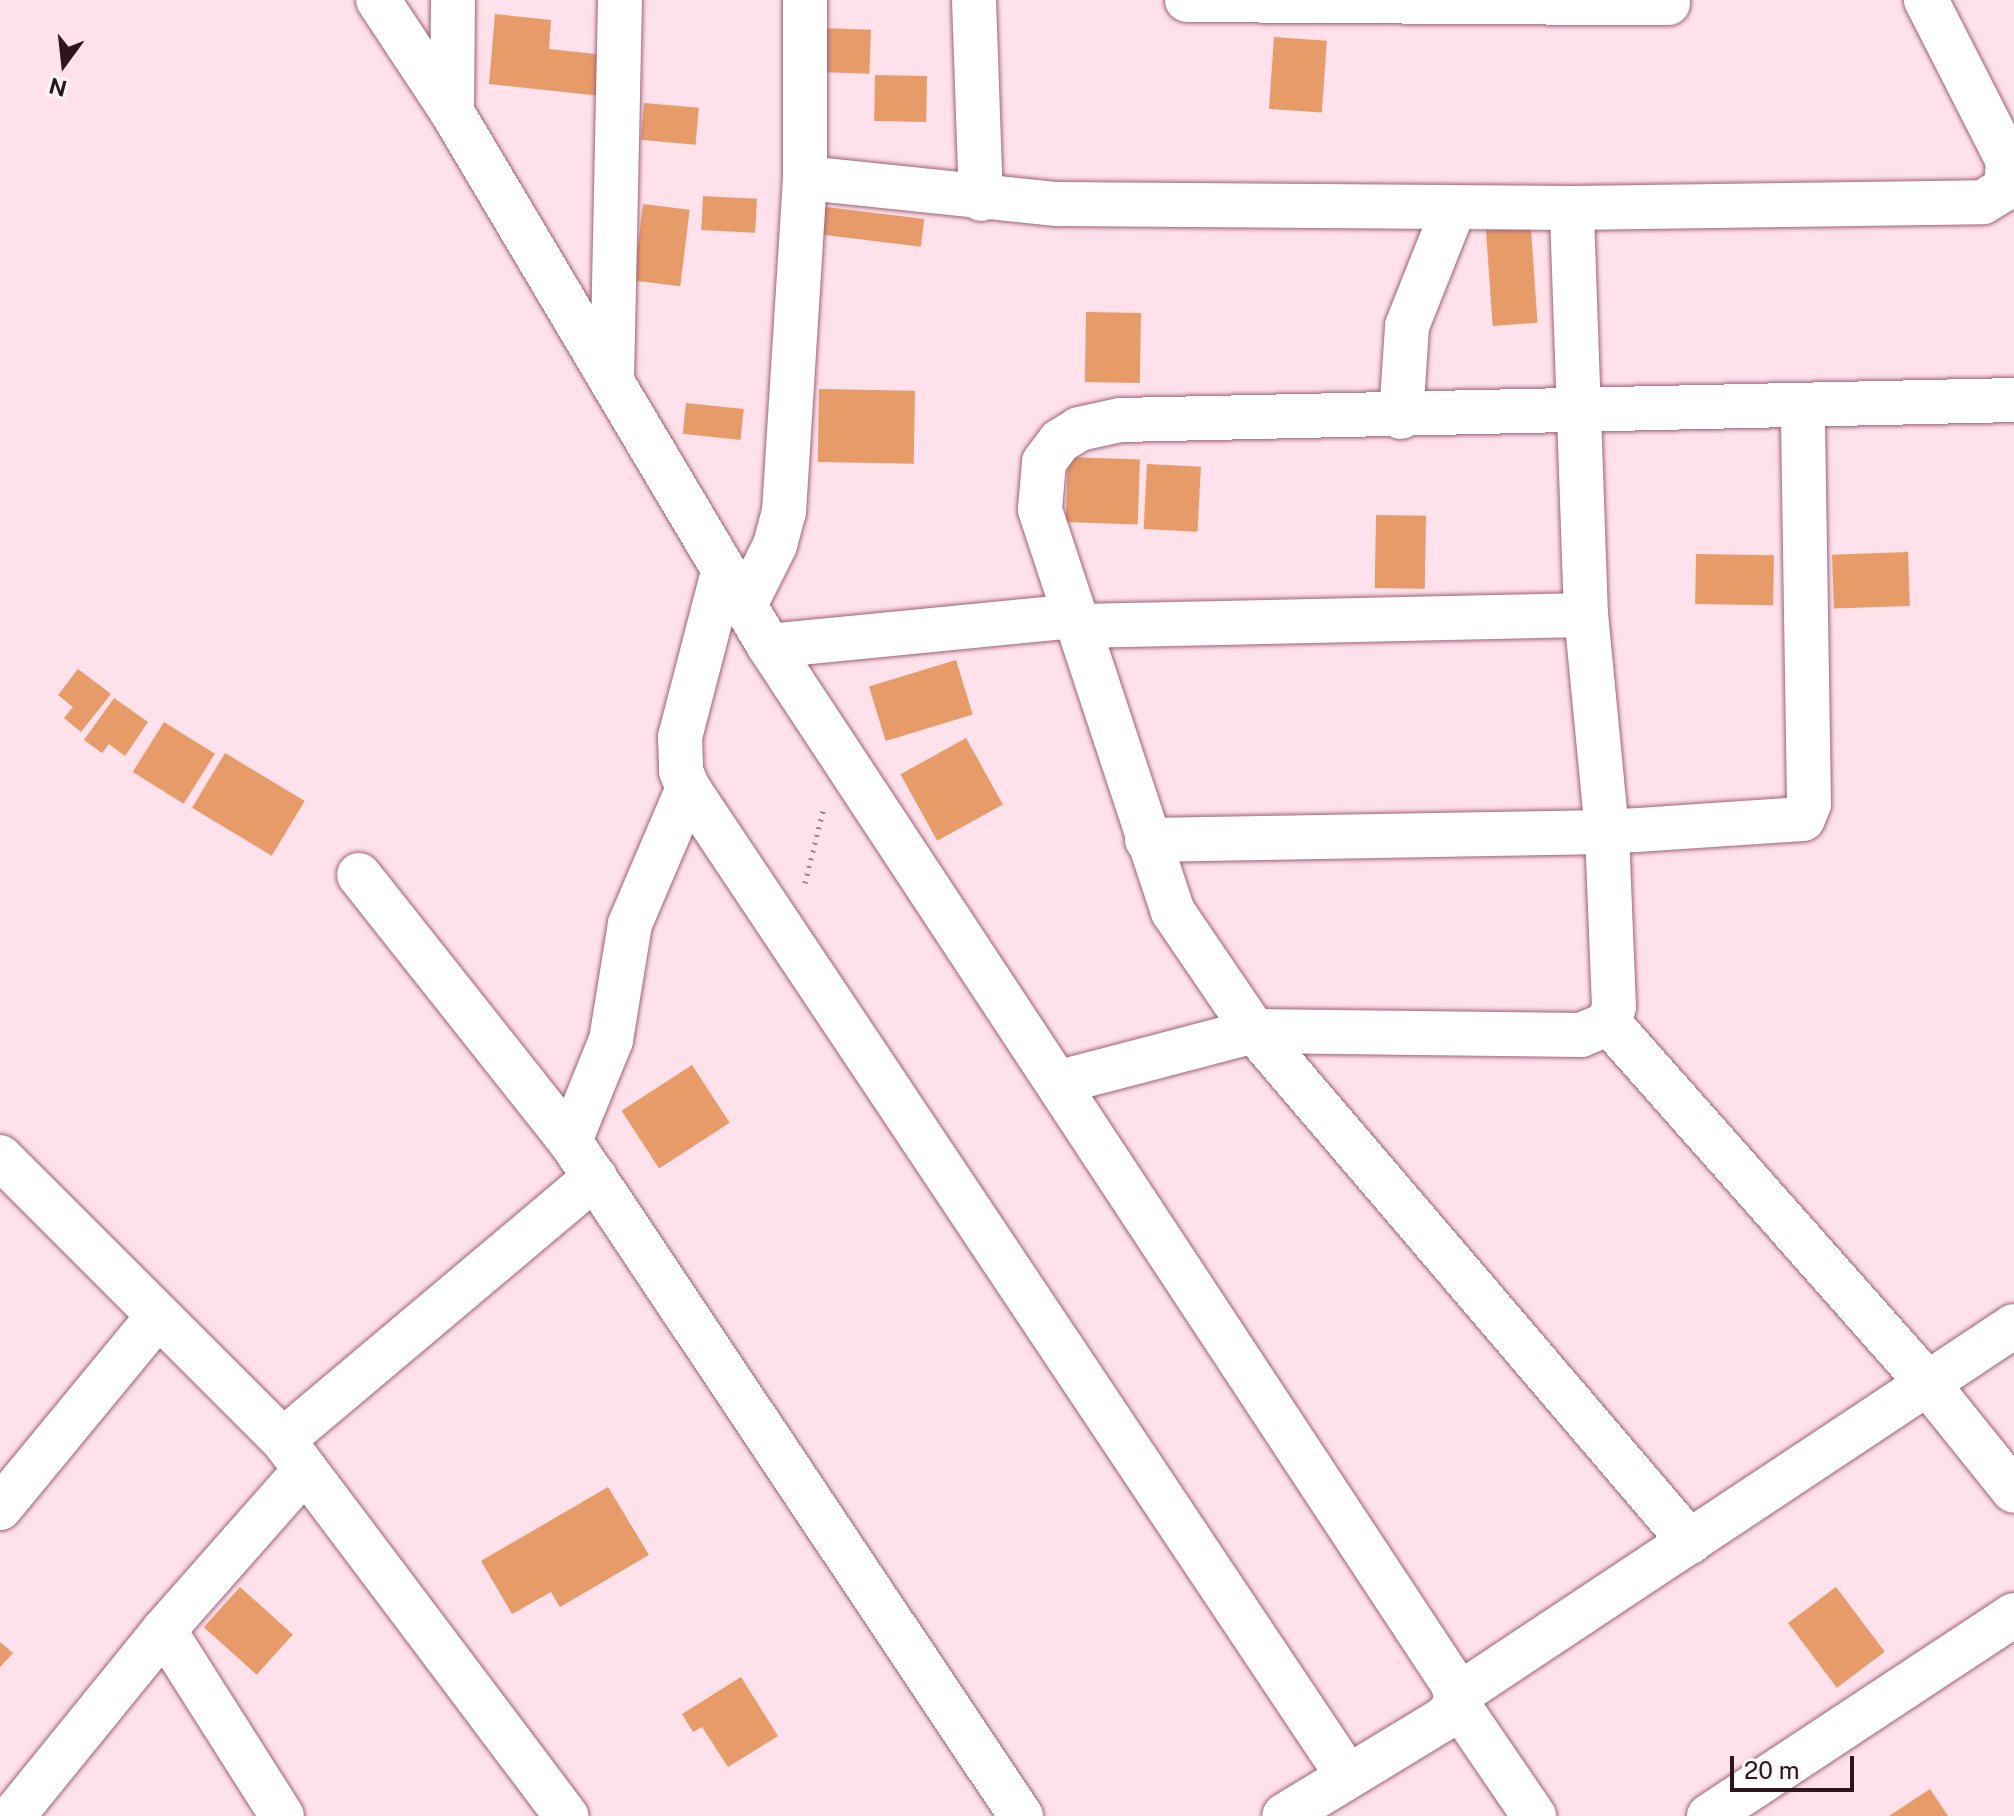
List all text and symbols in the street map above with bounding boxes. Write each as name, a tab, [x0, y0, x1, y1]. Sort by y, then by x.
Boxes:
north arrow	[24, 24, 104, 104]
text: N	[46, 72, 69, 102]
scale bar	[1734, 1740, 1858, 1790]
text: 20 m	[1744, 1756, 1800, 1784]

